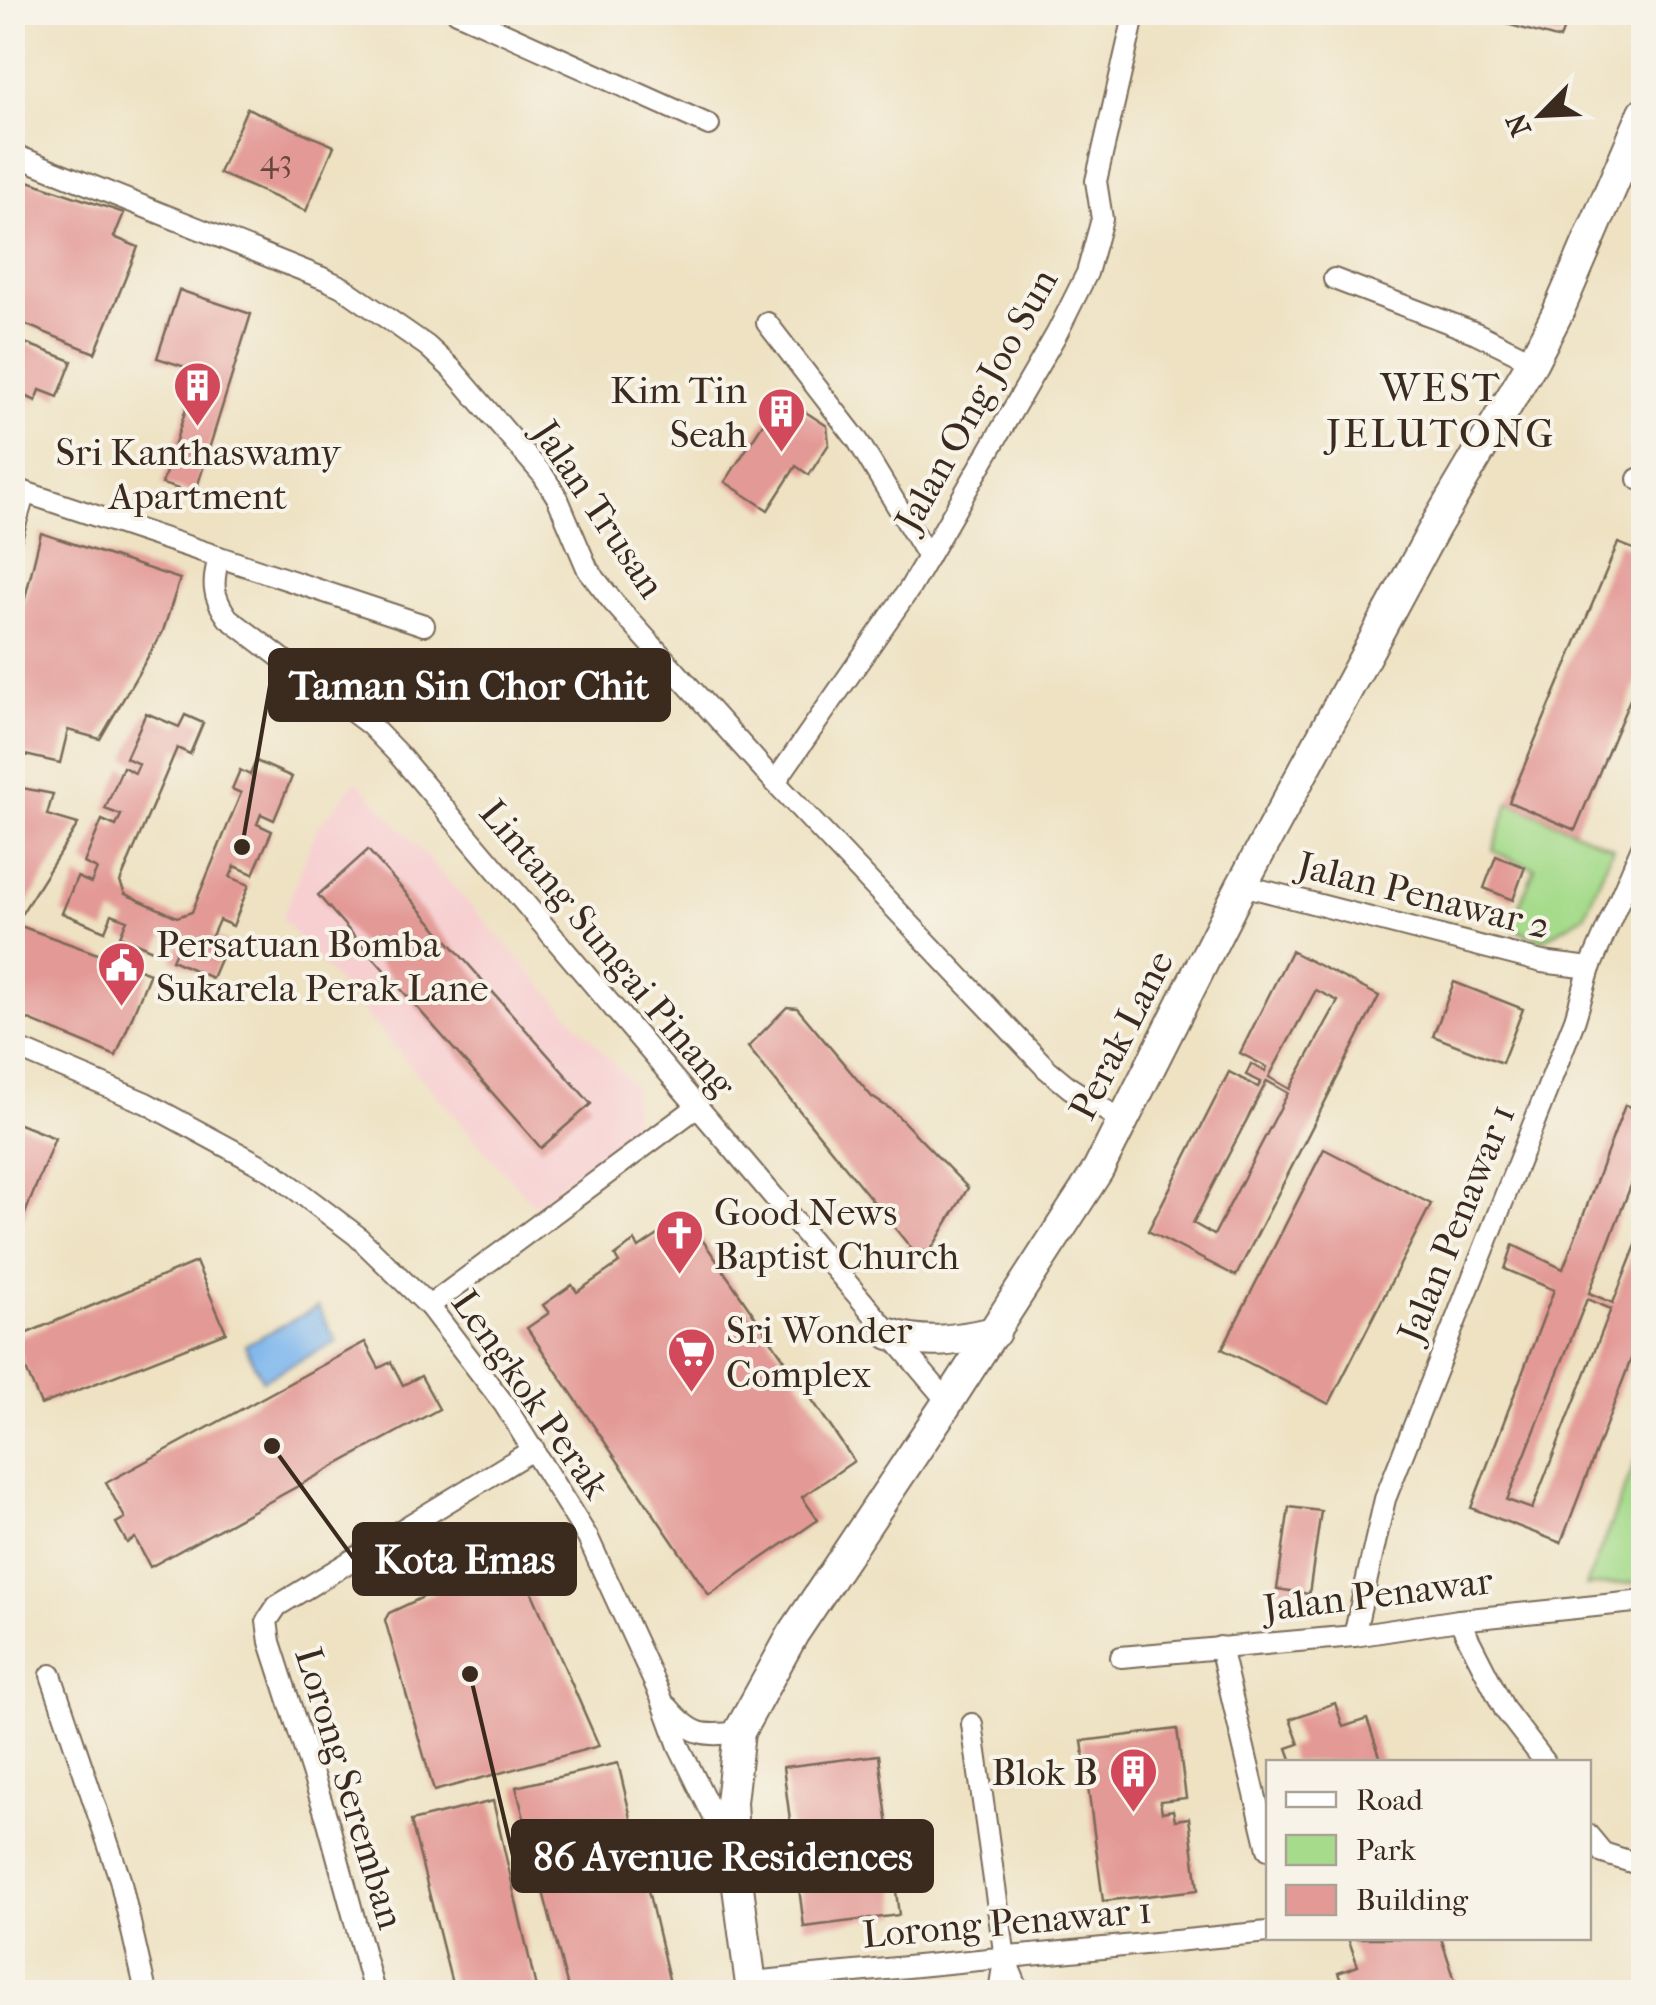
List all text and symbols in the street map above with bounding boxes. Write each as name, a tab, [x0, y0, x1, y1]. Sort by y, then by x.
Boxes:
north arrow	[1491, 65, 1591, 165]
text: N	[1499, 108, 1538, 141]
house number: 43	[260, 142, 292, 179]
street label: Jalan Ong Joo Sun	[884, 261, 1067, 542]
building icon: Sri Kanthaswamy Apartment	[172, 360, 224, 428]
district label: WEST JELUTONG	[1323, 365, 1556, 457]
place label: Kim Tin Seah	[610, 368, 747, 457]
building icon: Kim Tin Seah	[756, 386, 808, 454]
street label: Jalan Trusan	[521, 410, 674, 606]
place label: Sri Kanthaswamy Apartment	[55, 430, 342, 519]
callout: Taman Sin Chor Chit	[270, 650, 669, 720]
text: Taman Sin Chor Chit	[288, 663, 650, 709]
street label: Lintang Sungai Pinang	[470, 791, 745, 1107]
street label: Jalan Penawar 2	[1290, 842, 1555, 949]
place label: Persatuan Bomba Sukarela Perak Lane	[156, 922, 488, 1011]
public building icon: Persatuan Bomba Sukarela Perak Lane	[95, 940, 147, 1008]
street label: Perak Lane	[1060, 943, 1183, 1127]
street label: Jalan Penawar 1	[1387, 1098, 1525, 1351]
place label: Good News Baptist Church	[714, 1190, 959, 1279]
church icon: Good News Baptist Church	[653, 1208, 705, 1276]
street label: Lengkok Perak	[442, 1281, 619, 1508]
place label: Sri Wonder Complex	[726, 1308, 913, 1397]
supermarket icon: Sri Wonder Complex	[665, 1326, 717, 1394]
callout: Kota Emas	[354, 1524, 575, 1594]
text: Kota Emas	[375, 1537, 556, 1583]
street label: Jalan Penawar	[1258, 1558, 1496, 1631]
street label: Lorong Seremban	[285, 1642, 414, 1934]
building icon: Blok B	[1107, 1746, 1159, 1814]
place label: Blok B	[992, 1750, 1098, 1795]
legend	[1266, 1760, 1591, 1940]
text: Road	[1356, 1783, 1423, 1818]
callout: 86 Avenue Residences	[513, 1821, 932, 1891]
text: Park	[1356, 1833, 1416, 1868]
text: 86 Avenue Residences	[533, 1834, 913, 1880]
text: Building	[1356, 1883, 1469, 1918]
street label: Lorong Penawar 1	[860, 1887, 1154, 1958]

